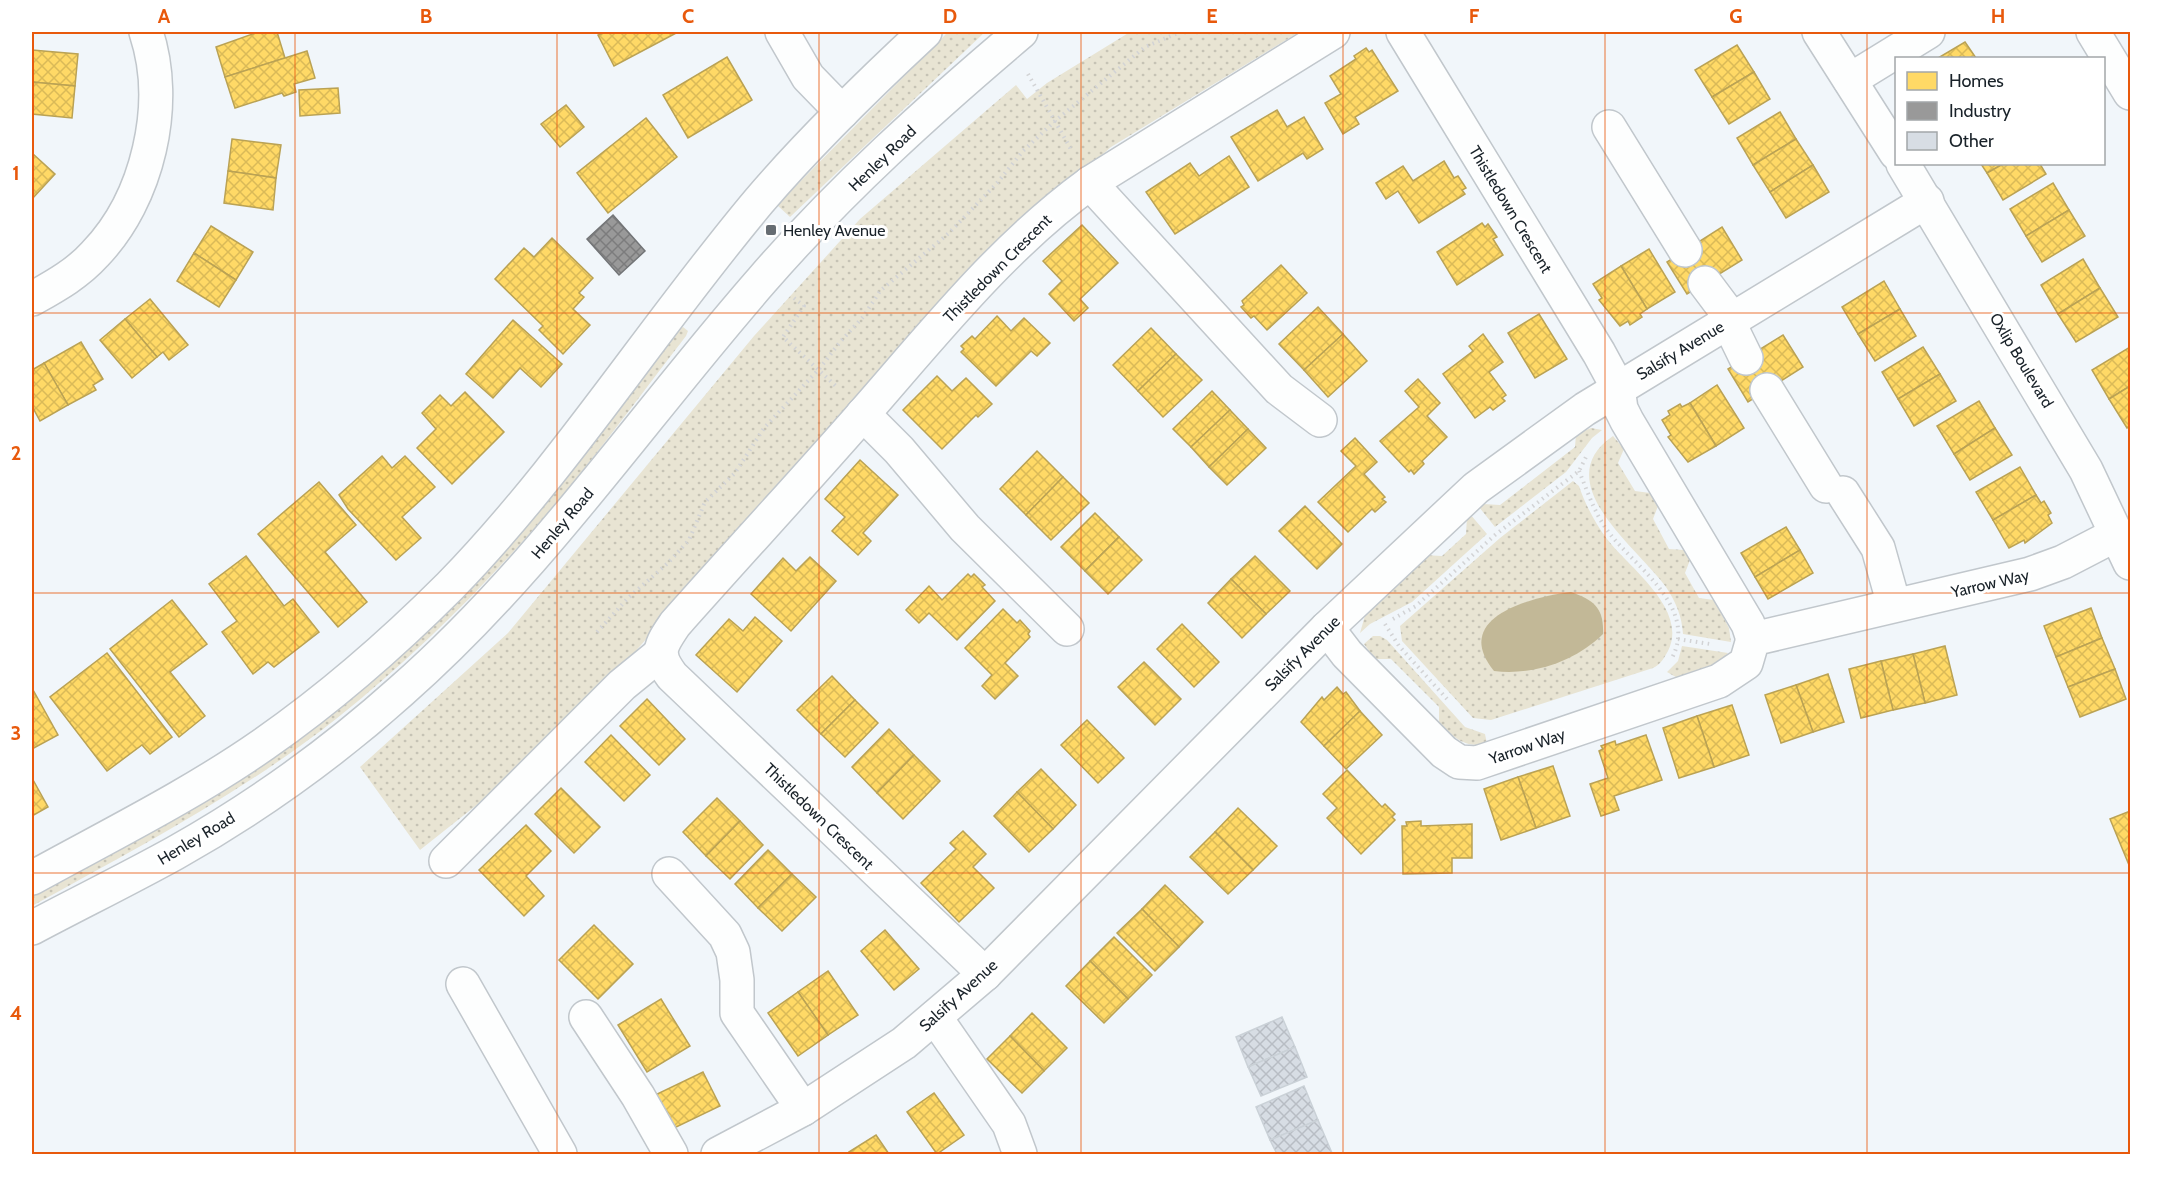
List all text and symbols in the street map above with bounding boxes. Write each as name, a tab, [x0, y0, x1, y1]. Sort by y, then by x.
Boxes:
text: A	[158, 4, 171, 28]
text: B	[420, 4, 432, 28]
text: C	[682, 4, 694, 28]
text: D	[943, 4, 957, 28]
text: E	[1206, 4, 1218, 28]
text: F	[1469, 4, 1480, 28]
text: G	[1729, 4, 1743, 28]
text: H	[1991, 4, 2005, 28]
legend	[1895, 57, 2105, 165]
text: Homes	[1949, 70, 2004, 92]
text: Industry	[1949, 100, 2011, 122]
street label: Henley Road	[845, 122, 920, 195]
text: Other	[1949, 130, 1994, 152]
street label: Thistledown Crescent	[1465, 142, 1556, 277]
text: 1	[12, 161, 20, 185]
street label: Thistledown Crescent	[939, 210, 1056, 326]
place label: Henley Avenue	[783, 221, 885, 240]
marker: Henley Avenue	[764, 223, 778, 237]
street label: Oxlip Boulevard	[1986, 309, 2057, 411]
street label: Salsify Avenue	[1633, 317, 1727, 384]
text: 2	[11, 441, 21, 465]
street label: Henley Road	[527, 484, 597, 563]
street label: Yarrow Way	[1948, 565, 2031, 602]
street label: Salsify Avenue	[1261, 612, 1344, 695]
text: 3	[11, 721, 21, 745]
street label: Yarrow Way	[1486, 725, 1568, 769]
street label: Thistledown Crescent	[760, 759, 878, 874]
street label: Henley Road	[154, 808, 238, 869]
street label: Salsify Avenue	[915, 955, 1001, 1035]
text: 4	[10, 1001, 22, 1025]

